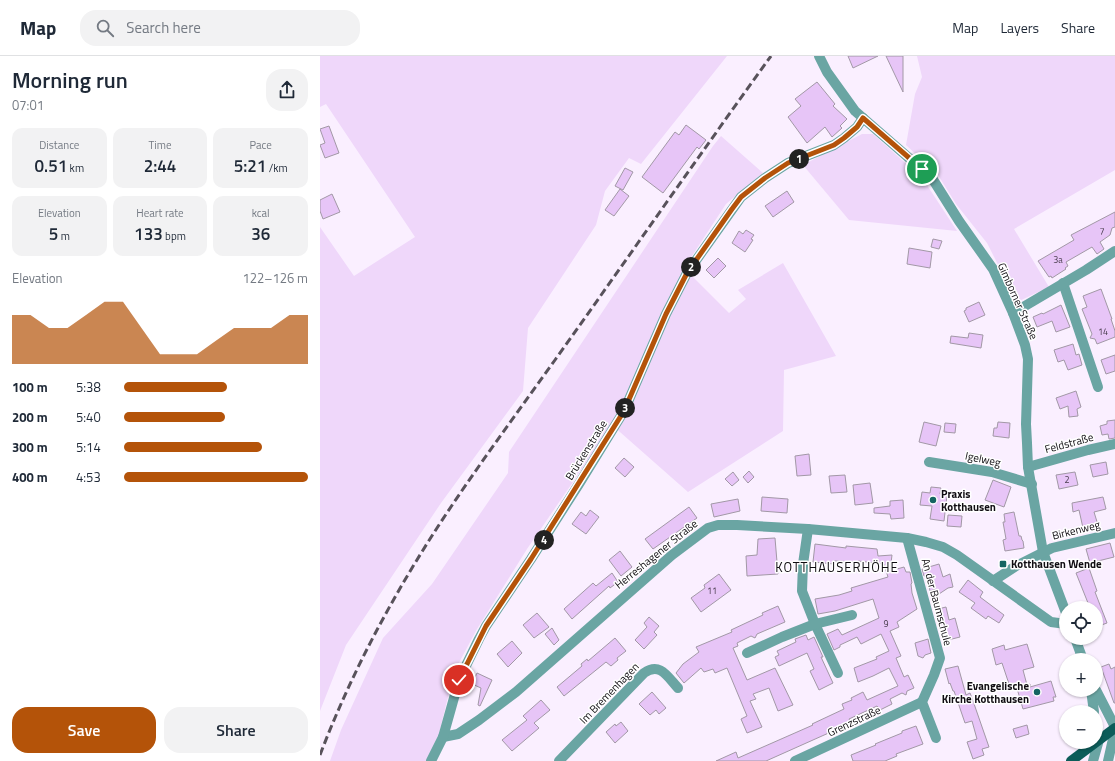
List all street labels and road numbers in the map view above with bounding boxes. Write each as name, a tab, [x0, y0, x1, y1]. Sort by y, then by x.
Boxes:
street label: Gimborner Straße	[994, 260, 1042, 342]
street label: Brückenstraße	[561, 417, 611, 483]
street label: Feldstraße	[1043, 429, 1095, 457]
street label: Igelweg	[964, 447, 1003, 471]
street label: Herreshagener Straße	[611, 515, 701, 592]
street label: Birkenweg	[1050, 516, 1102, 544]
street label: An der Baumschule	[918, 557, 956, 648]
street label: Im Bremenhagen	[576, 659, 642, 727]
street label: Grenzstraße	[825, 701, 884, 740]

